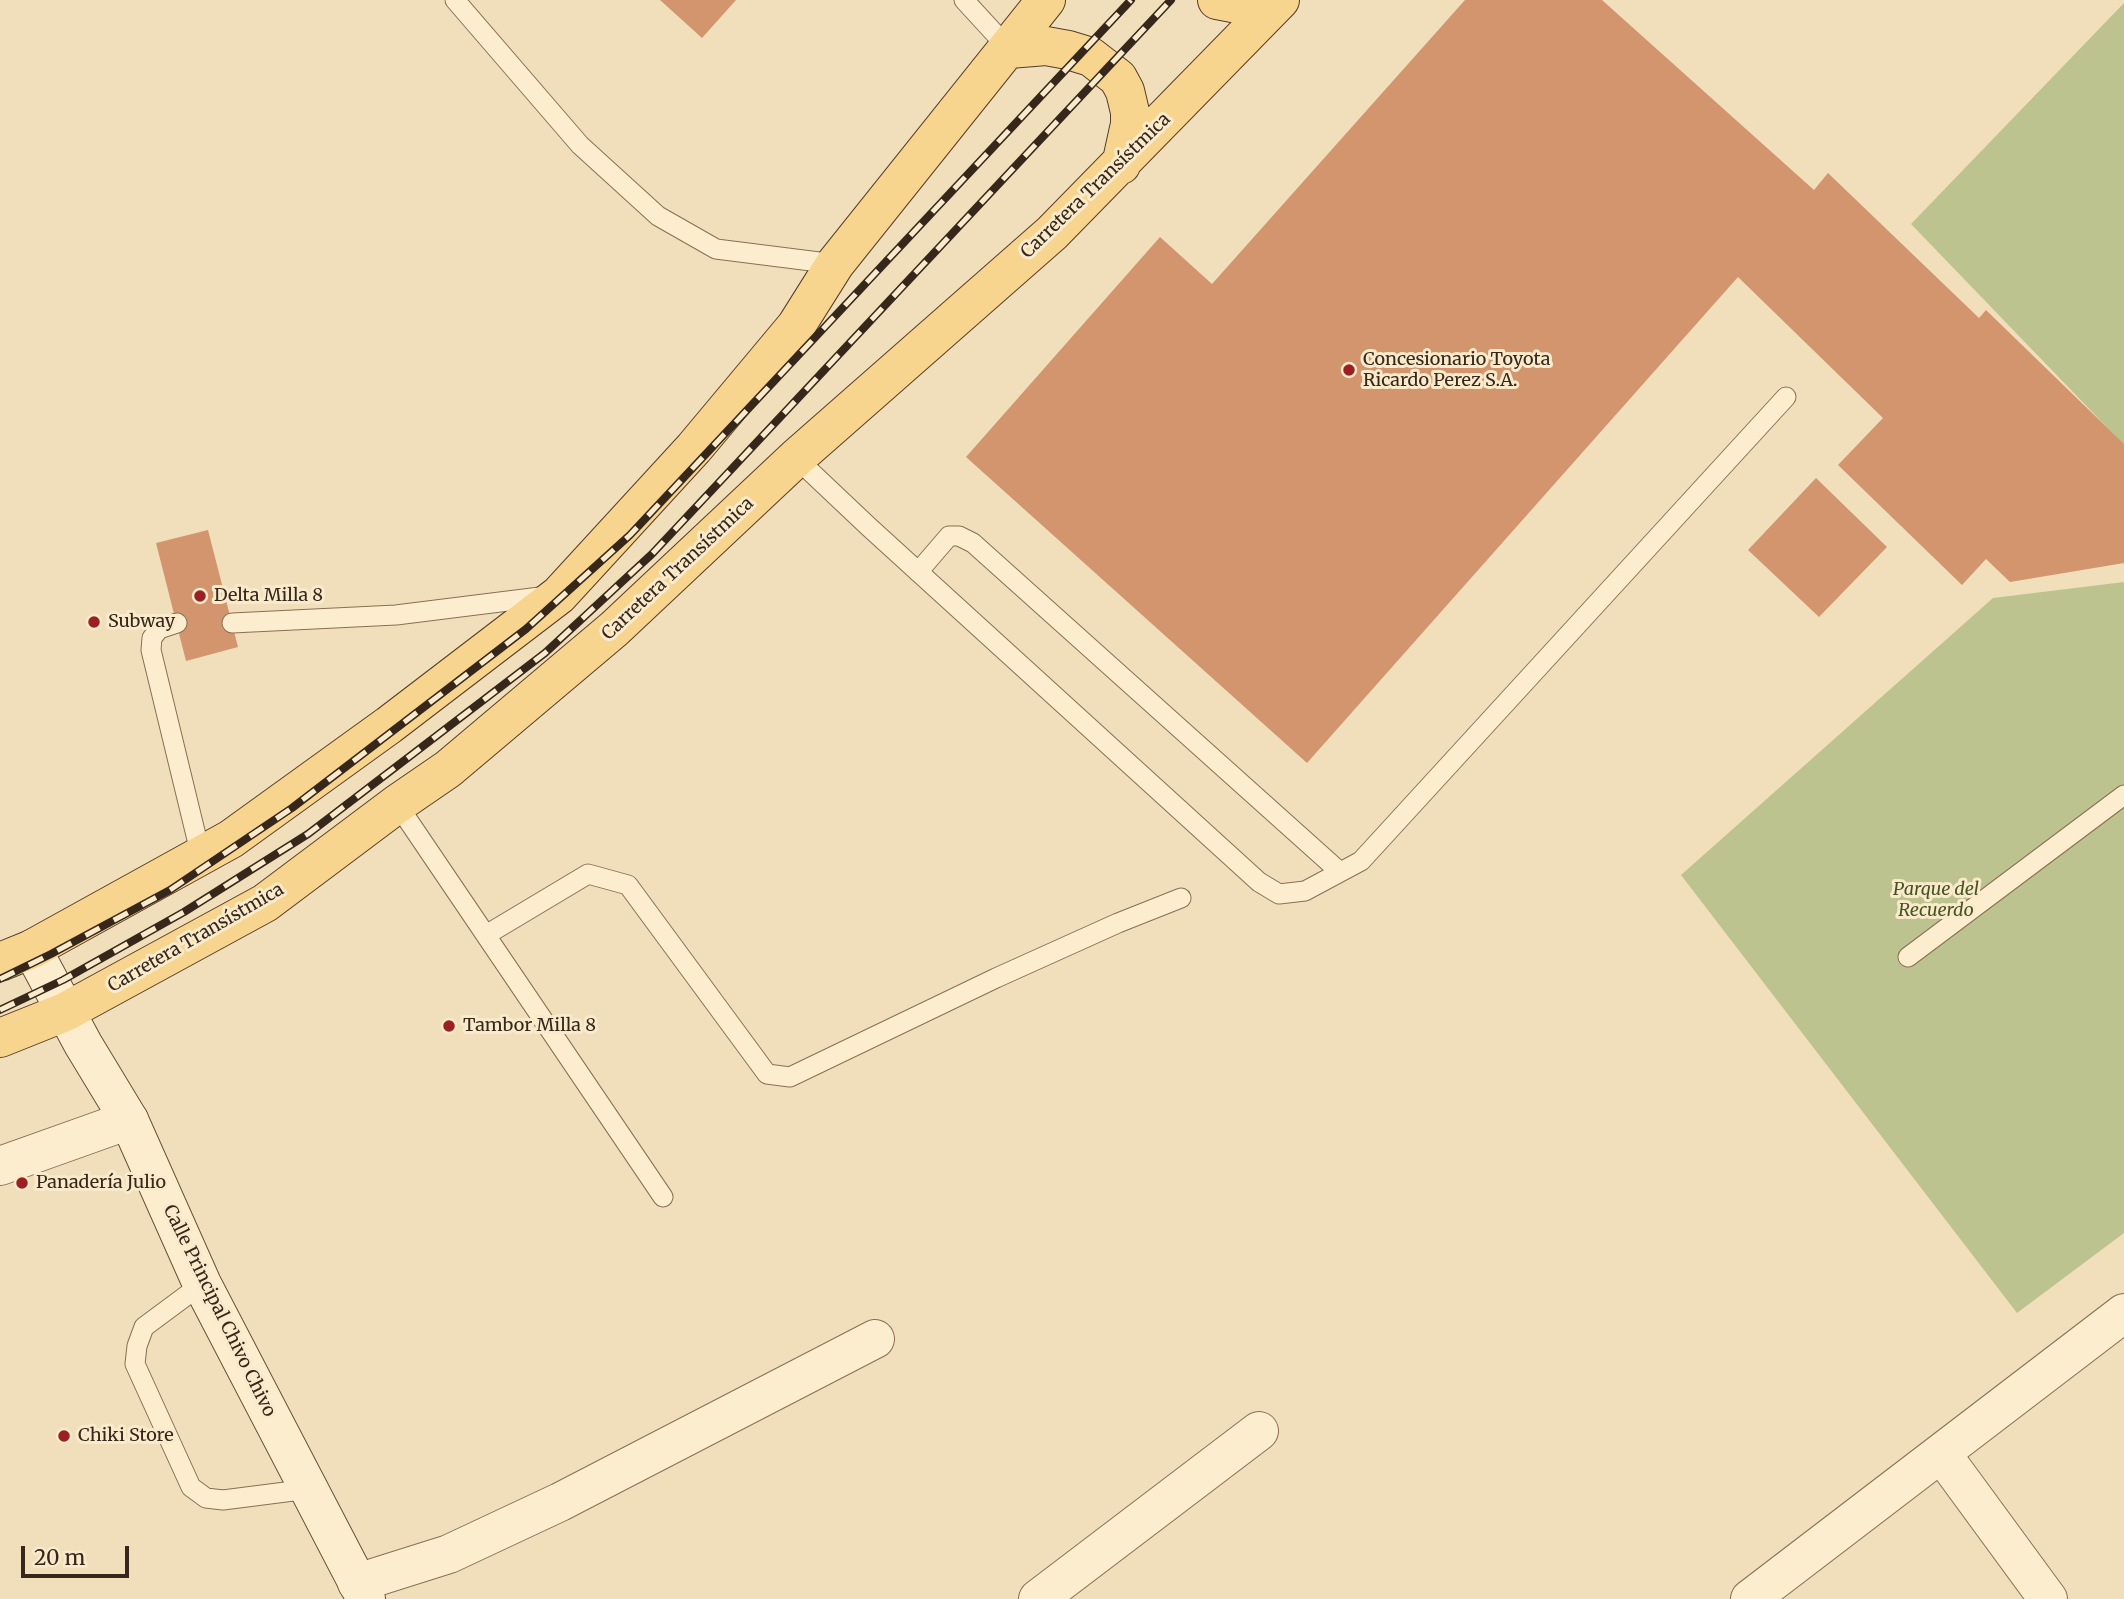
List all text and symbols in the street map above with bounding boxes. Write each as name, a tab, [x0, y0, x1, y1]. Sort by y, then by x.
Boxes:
street label: Carretera Transístmica	[1017, 109, 1175, 263]
place label: Concesionario Toyota Ricardo Perez S.A.	[1363, 349, 1550, 392]
marker: Concesionario Toyota Ricardo Perez S.A.	[1341, 362, 1357, 378]
street label: Carretera Transístmica	[598, 493, 758, 645]
place label: Delta Milla 8	[214, 585, 323, 607]
marker: Delta Milla 8	[192, 588, 208, 604]
place label: Subway	[108, 611, 175, 633]
marker: Subway	[86, 614, 102, 630]
street label: Carretera Transístmica	[104, 879, 288, 997]
park label: Parque del Recuerdo	[1893, 879, 1979, 922]
place label: Tambor Milla 8	[463, 1015, 596, 1037]
marker: Tambor Milla 8	[441, 1018, 457, 1034]
place label: Panadería Julio	[36, 1172, 166, 1194]
marker: Panadería Julio	[14, 1175, 30, 1191]
street label: Calle Principal Chivo Chivo	[158, 1202, 280, 1420]
place label: Chiki Store	[78, 1425, 174, 1447]
marker: Chiki Store	[56, 1428, 72, 1444]
scale bar	[24, 1532, 133, 1576]
text: 20 m	[34, 1544, 85, 1571]

